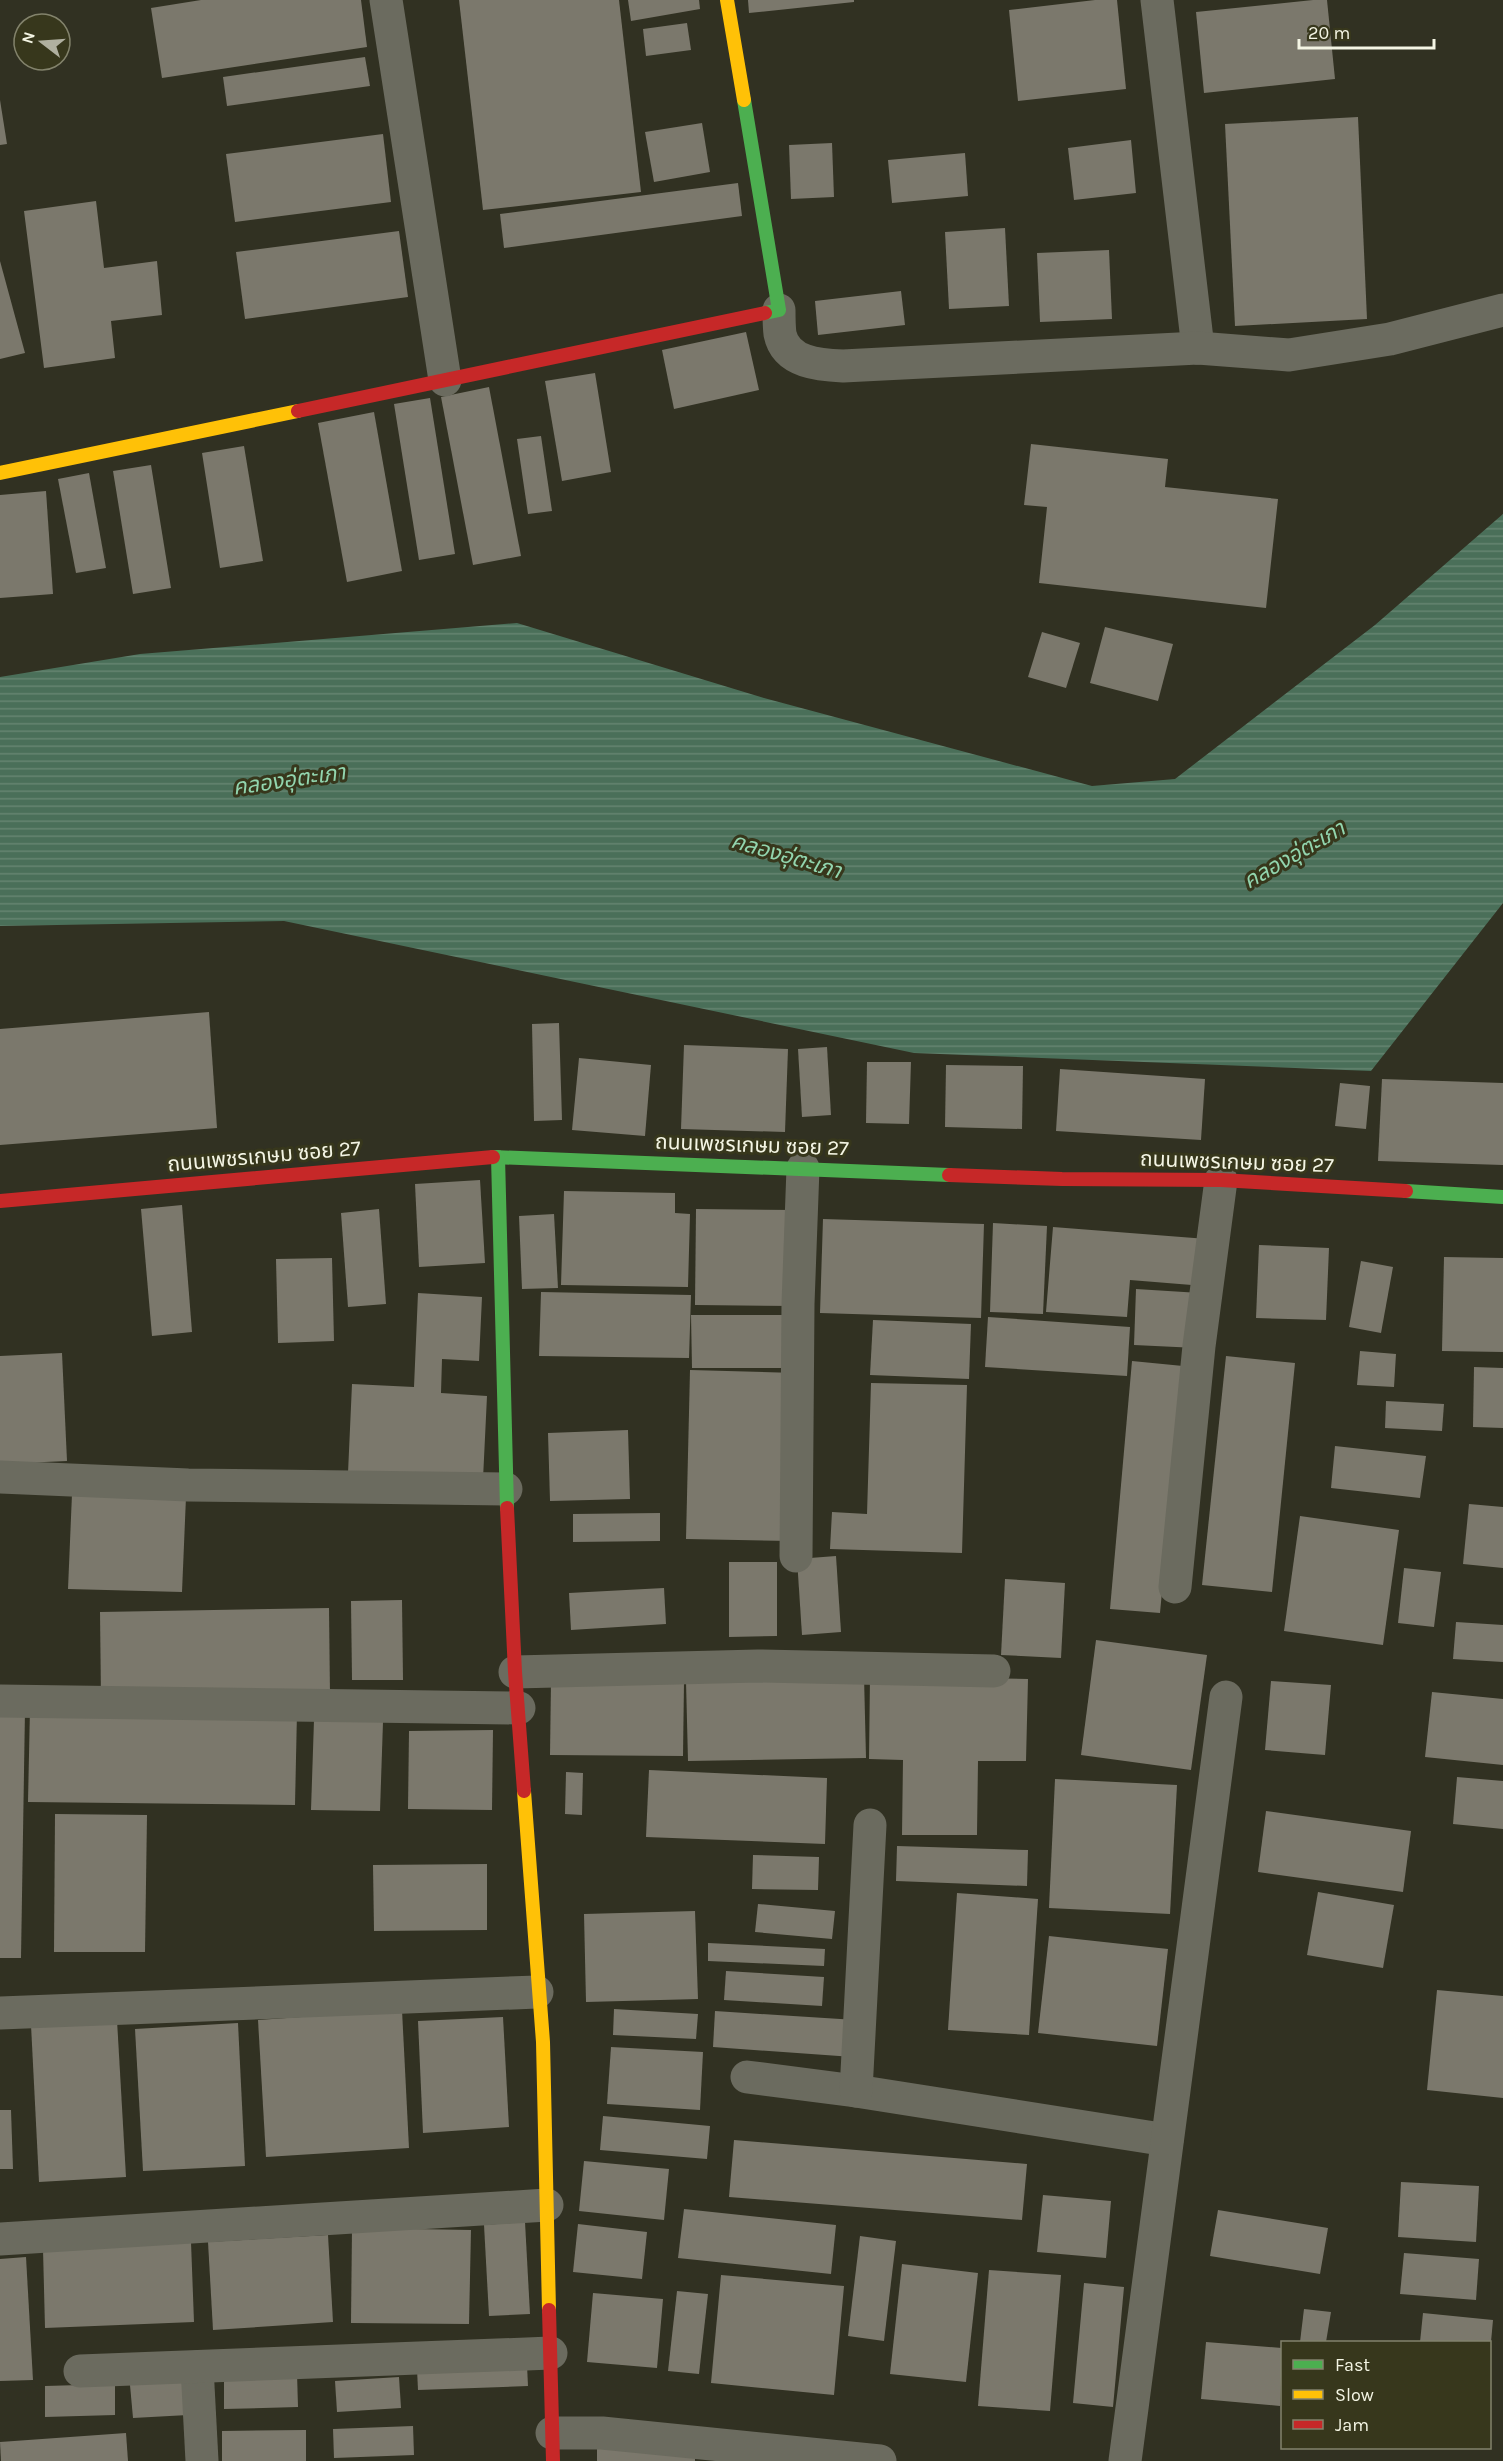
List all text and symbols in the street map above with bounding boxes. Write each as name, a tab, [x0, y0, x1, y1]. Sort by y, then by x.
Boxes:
north arrow	[12, 12, 72, 72]
scale bar	[1299, 12, 1434, 50]
text: 20 m	[1308, 22, 1350, 44]
text: N	[17, 29, 39, 46]
water label: คลองอุ่ตะเภา	[231, 759, 348, 801]
water label: คลองอุ่ตะเภา	[1238, 815, 1350, 895]
water label: คลองอุ่ตะเภา	[728, 828, 845, 884]
street label: ถนนเพชรเกษม ซอย 27	[655, 1130, 849, 1160]
street label: ถนนเพชรเกษม ซอย 27	[166, 1136, 362, 1176]
street label: ถนนเพชรเกษม ซอย 27	[1140, 1147, 1334, 1177]
legend	[1281, 2341, 1491, 2449]
text: Fast	[1335, 2354, 1370, 2376]
text: Slow	[1335, 2384, 1374, 2406]
text: Jam	[1335, 2414, 1369, 2436]

